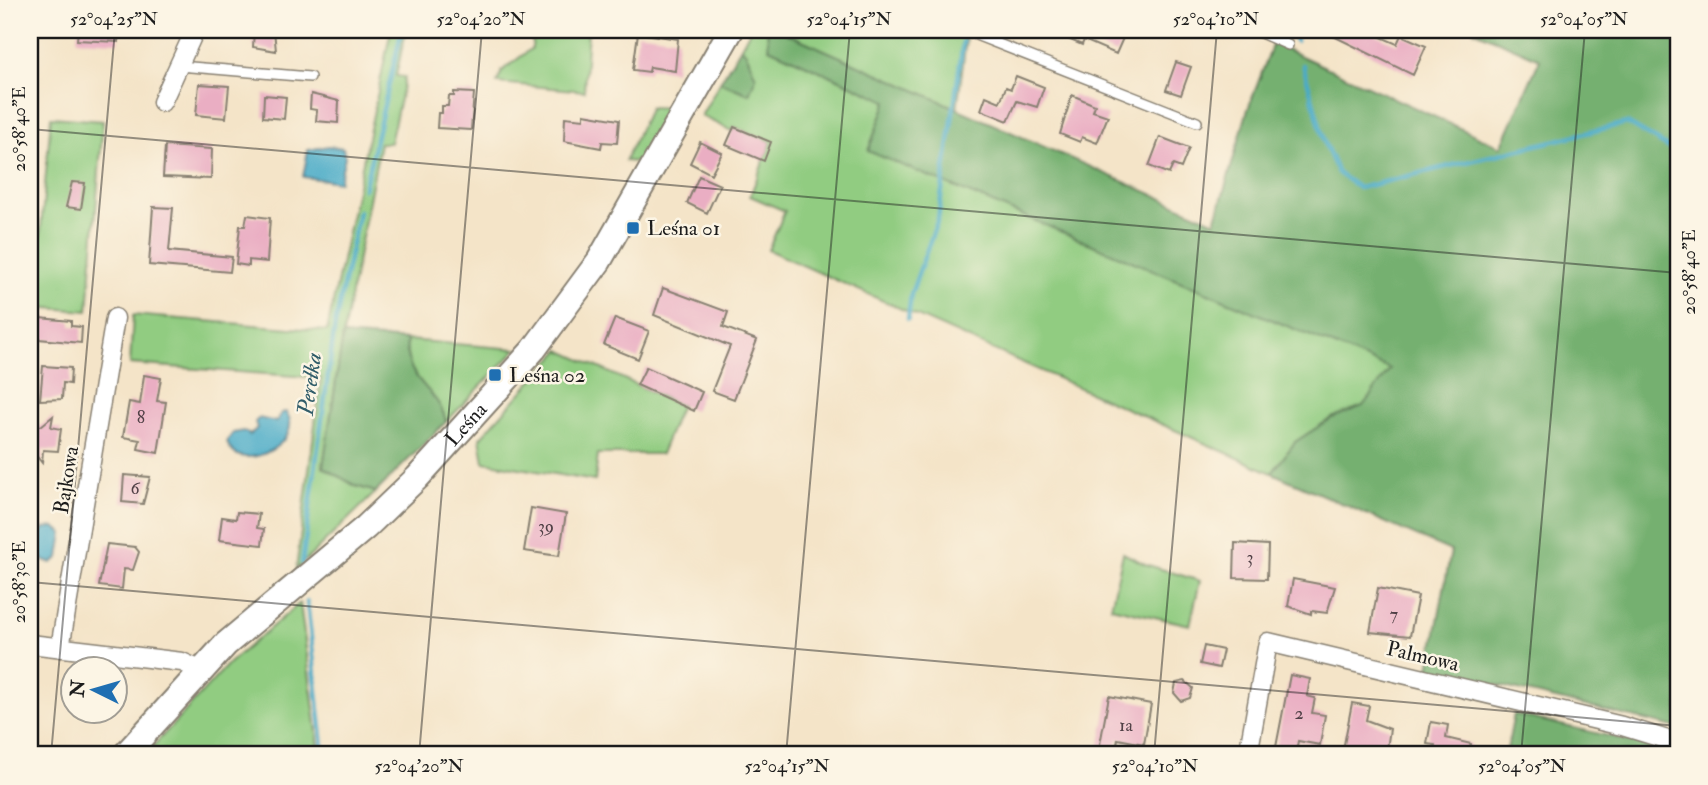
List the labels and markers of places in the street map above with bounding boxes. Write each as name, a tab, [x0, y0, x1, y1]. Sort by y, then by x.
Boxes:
place label: Leśna 01	[647, 215, 720, 242]
marker: Leśna 01	[625, 220, 641, 236]
place label: Leśna 02	[509, 362, 585, 389]
marker: Leśna 02	[487, 367, 503, 383]

